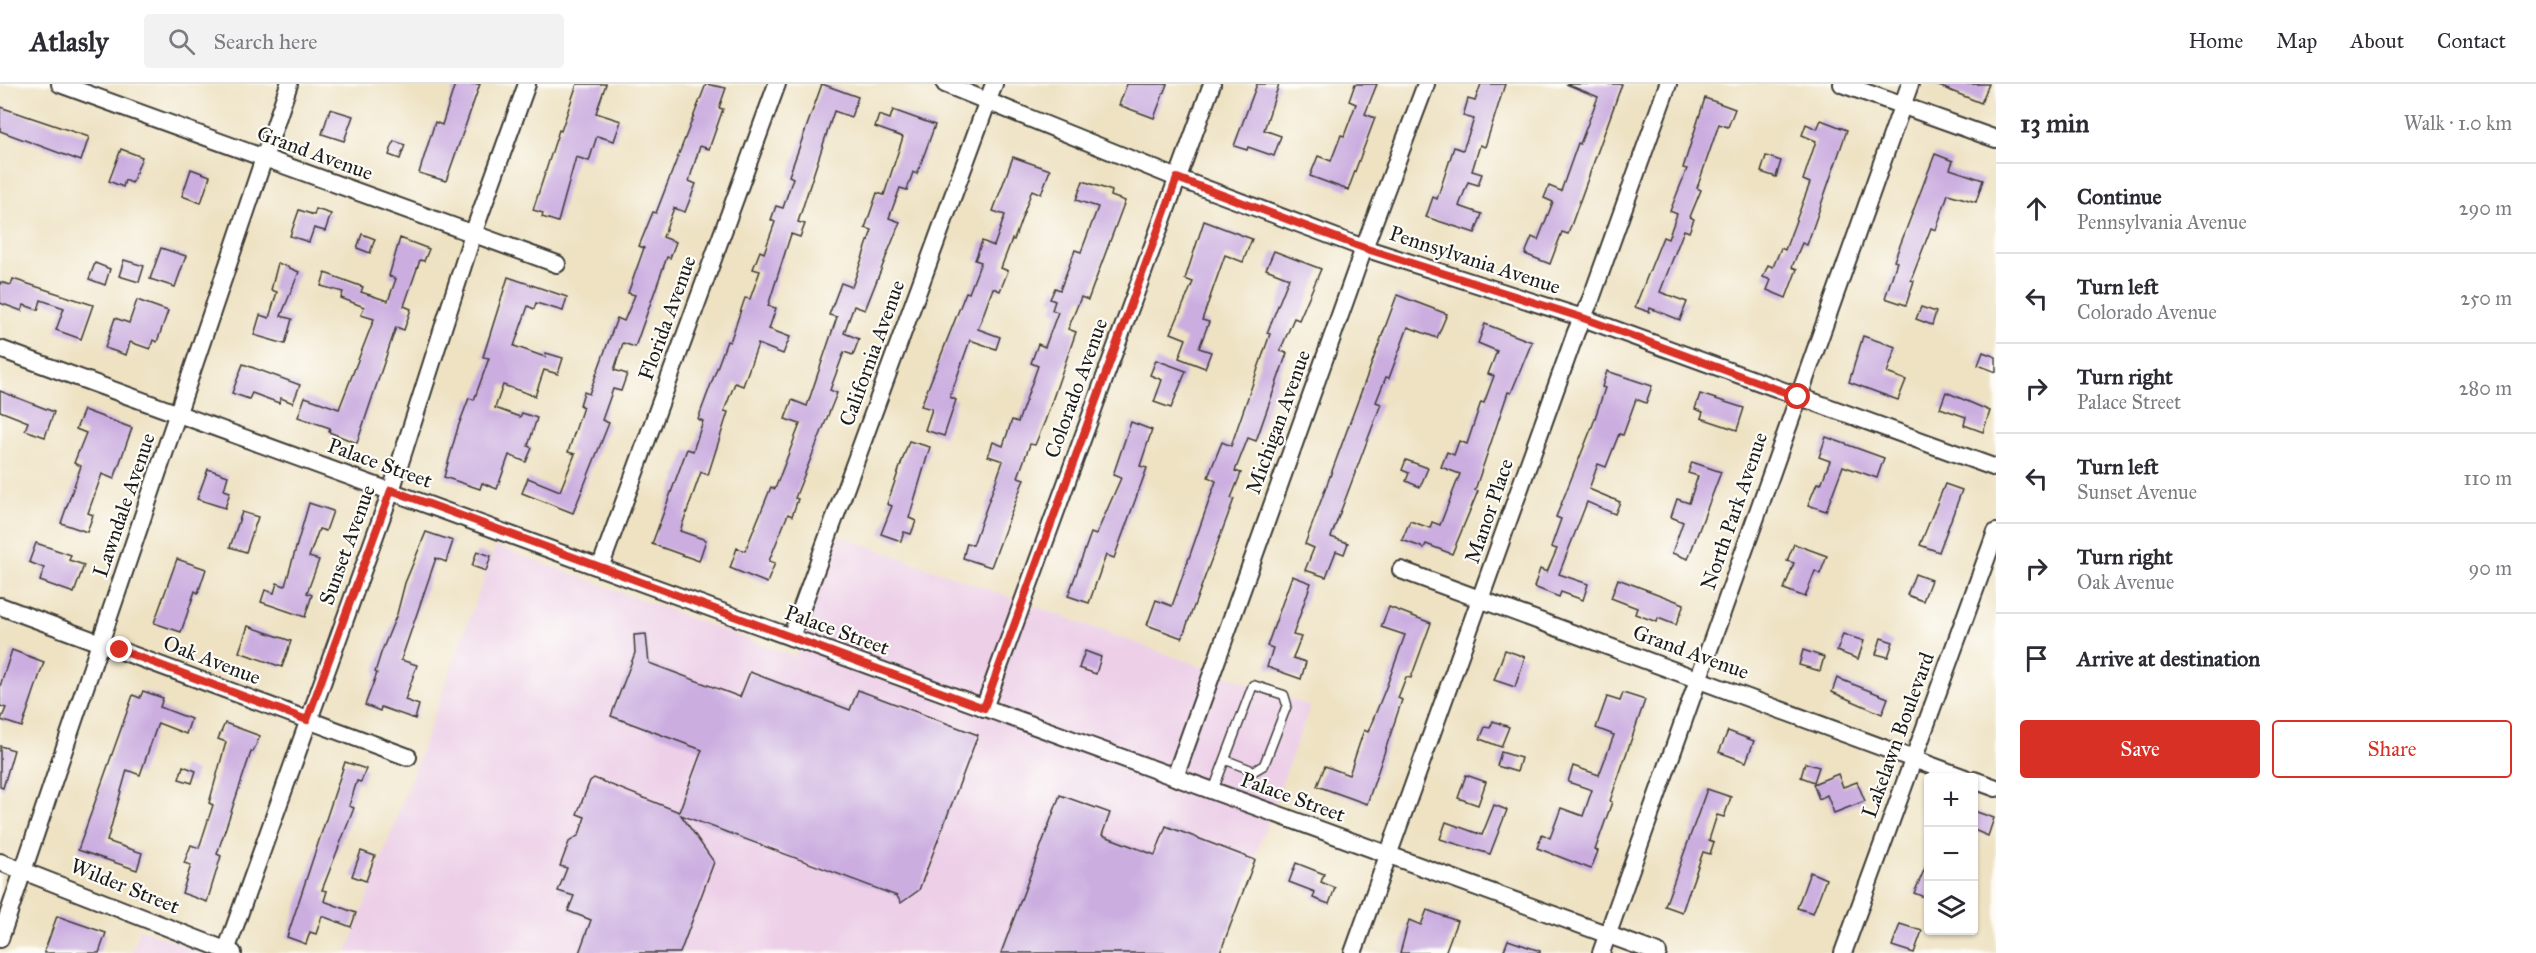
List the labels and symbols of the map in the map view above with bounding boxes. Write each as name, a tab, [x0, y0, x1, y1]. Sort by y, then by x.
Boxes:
street label: Grand Avenue	[253, 120, 377, 186]
street label: Pennsylvania Avenue	[1386, 220, 1564, 300]
street label: Florida Avenue	[632, 252, 702, 384]
street label: California Avenue	[834, 276, 911, 430]
street label: Colorado Avenue	[1039, 314, 1113, 461]
street label: Michigan Avenue	[1240, 346, 1316, 498]
route start	[1784, 383, 1810, 409]
street label: North Park Avenue	[1695, 428, 1773, 593]
street label: Lawndale Avenue	[87, 429, 161, 580]
street label: Palace Street	[324, 432, 436, 494]
street label: Manor Place	[1459, 455, 1519, 567]
street label: Sunset Avenue	[313, 481, 381, 609]
street label: Palace Street	[781, 599, 893, 661]
street label: Grand Avenue	[1629, 619, 1753, 685]
street label: Oak Avenue	[160, 630, 265, 691]
route end	[106, 636, 132, 662]
street label: Lakelawn Boulevard	[1856, 648, 1940, 821]
street label: Palace Street	[1237, 766, 1349, 828]
street label: Wilder Street	[67, 852, 184, 920]

